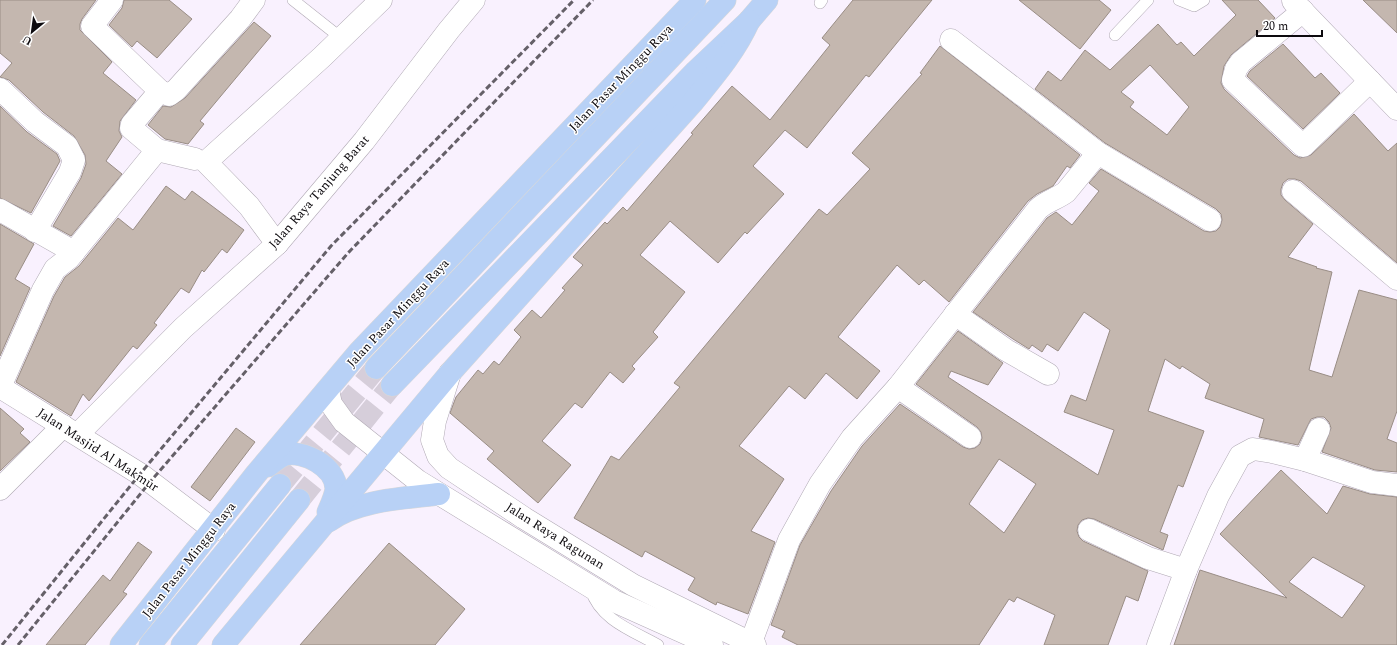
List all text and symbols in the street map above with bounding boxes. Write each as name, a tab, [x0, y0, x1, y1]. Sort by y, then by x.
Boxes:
north arrow	[12, 12, 52, 52]
scale bar	[1257, 12, 1322, 38]
text: 20 m	[1263, 17, 1288, 36]
street label: Jalan Pasar Minggu Raya	[564, 19, 678, 136]
text: U	[19, 31, 36, 50]
street label: Jalan Raya Tanjung Barat	[264, 130, 374, 253]
street label: Jalan Pasar Minggu Raya	[342, 253, 454, 372]
street label: Jalan Masjid Al Makmur	[33, 403, 163, 497]
street label: Jalan Pasar Minggu Raya	[137, 497, 241, 622]
street label: Jalan Raya Ragunan	[502, 497, 609, 575]

